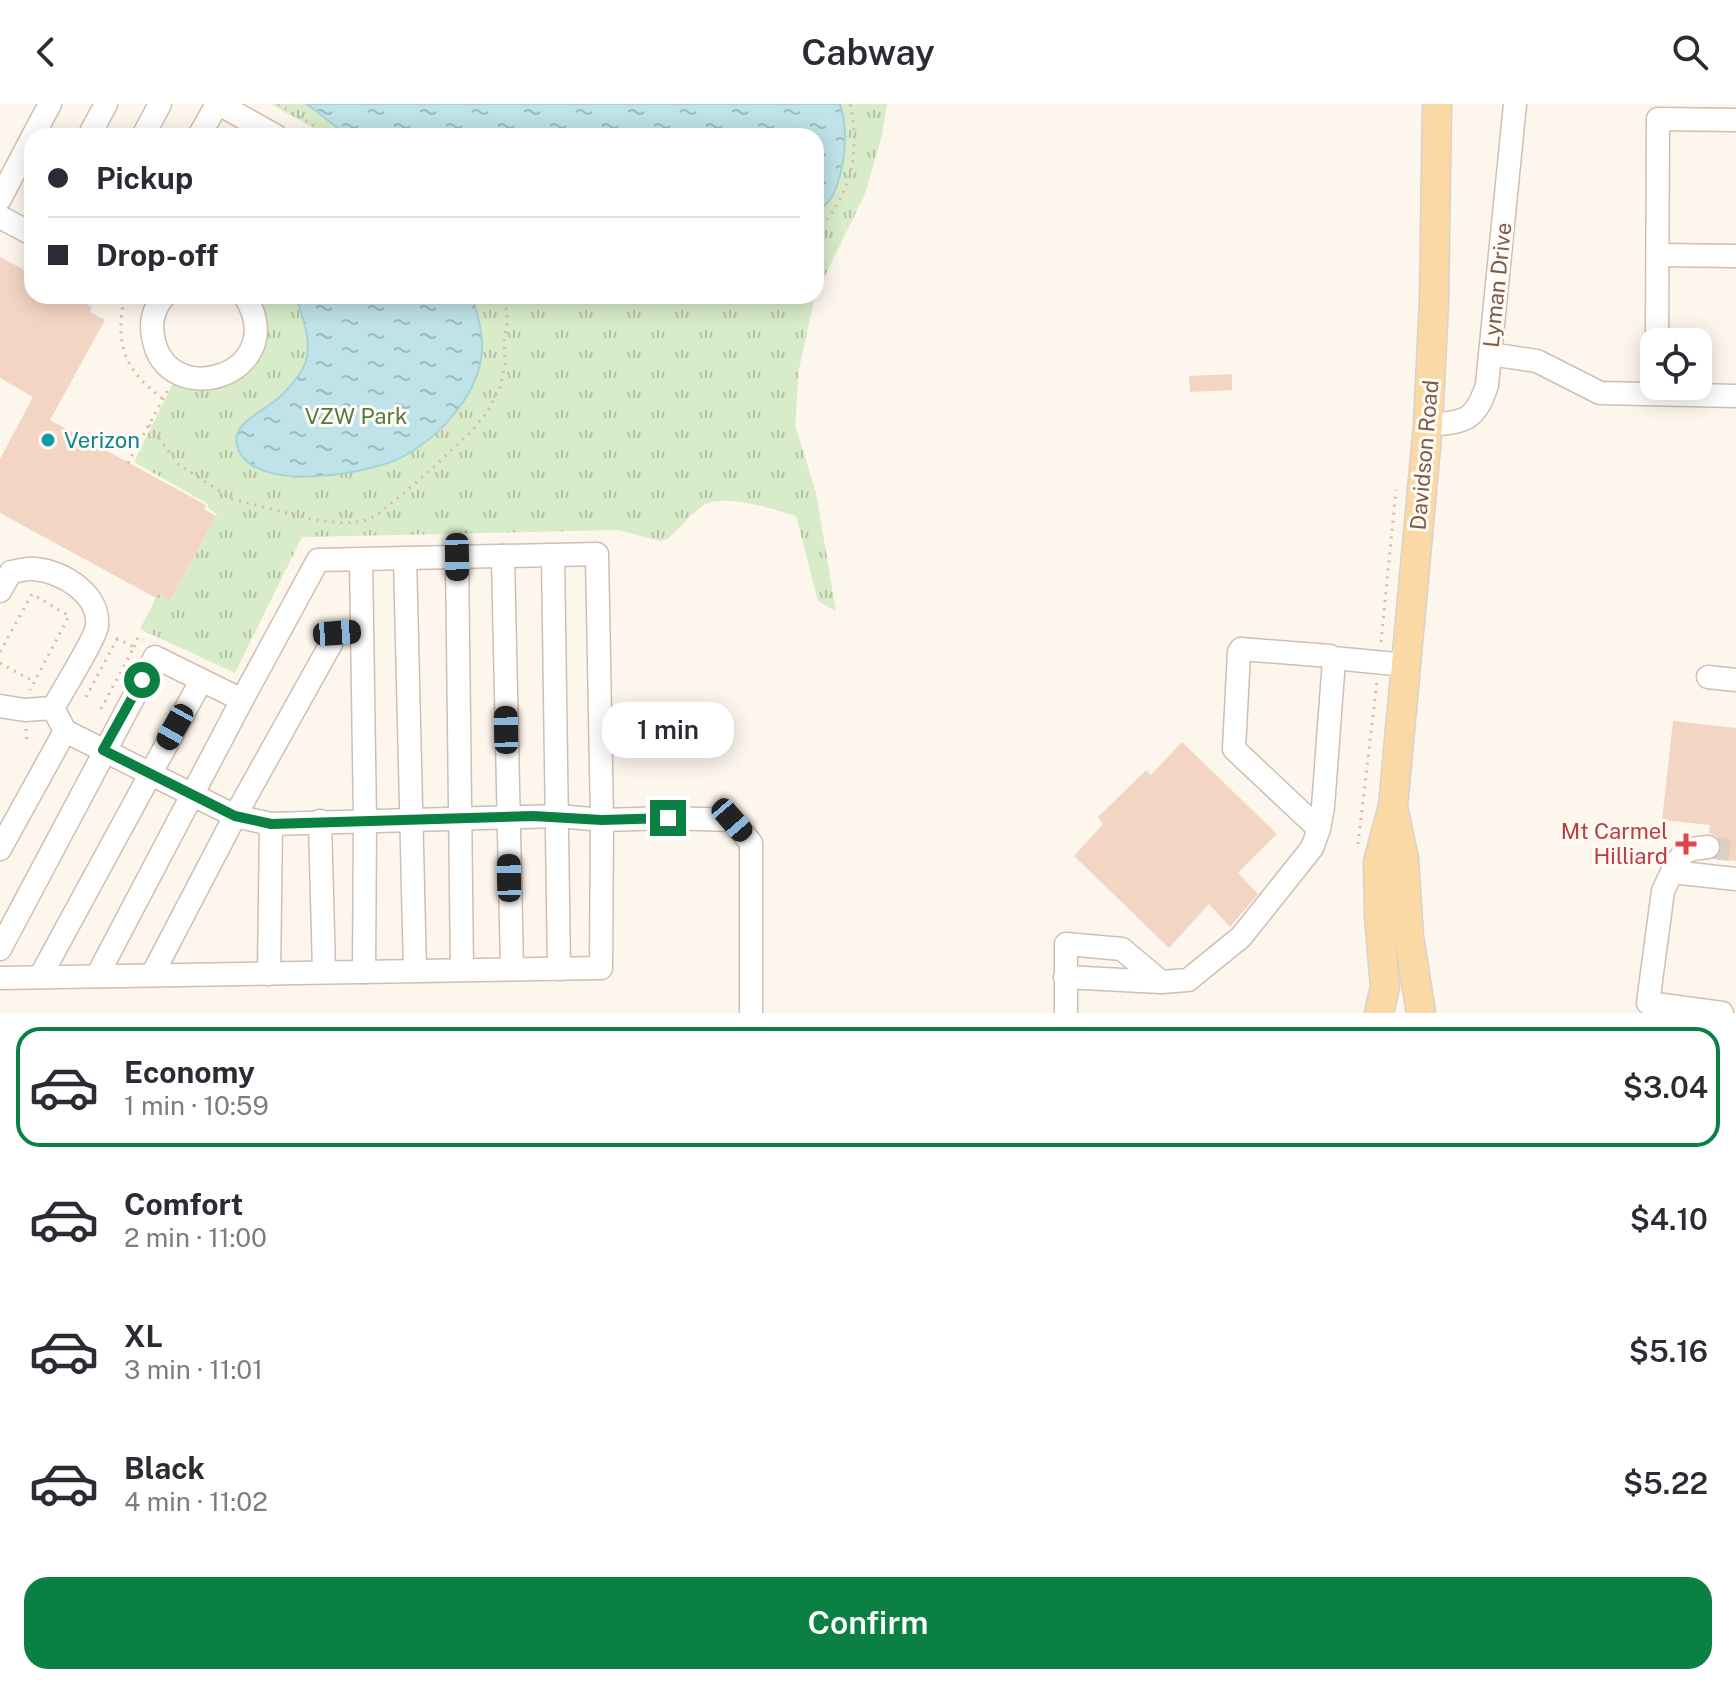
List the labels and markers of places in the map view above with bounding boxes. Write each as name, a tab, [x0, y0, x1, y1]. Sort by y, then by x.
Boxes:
place label: Verizon	[64, 427, 140, 453]
marker: Verizon	[39, 431, 57, 449]
place label: Mt Carmel Hilliard	[1561, 818, 1668, 869]
marker: Mt Carmel Hilliard	[1675, 833, 1697, 855]

